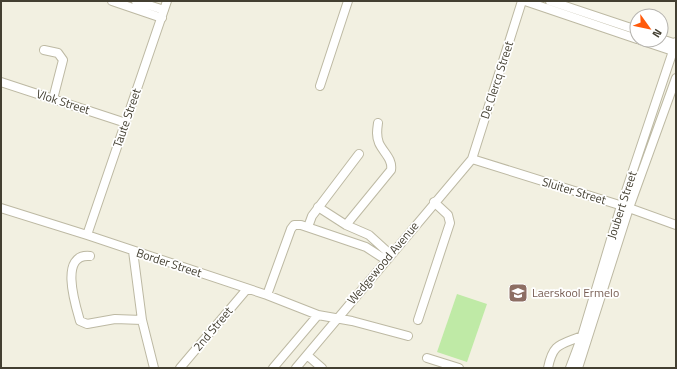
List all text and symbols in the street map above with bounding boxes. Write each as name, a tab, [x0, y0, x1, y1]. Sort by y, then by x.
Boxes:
north arrow	[629, 8, 669, 48]
text: N	[649, 26, 666, 41]
street label: De Clercq Street	[475, 38, 518, 121]
street label: Vlok Street	[34, 84, 93, 119]
street label: Taute Street	[108, 85, 146, 150]
street label: Joubert Street	[602, 168, 642, 241]
street label: Sluiter Street	[540, 172, 609, 210]
street label: Wedgewood Avenue	[342, 217, 423, 308]
street label: Border Street	[134, 243, 205, 282]
school or university icon: Laerskool Ermelo	[507, 282, 529, 304]
place label: Laerskool Ermelo	[532, 283, 619, 302]
street label: 2nd Street	[188, 302, 237, 355]

